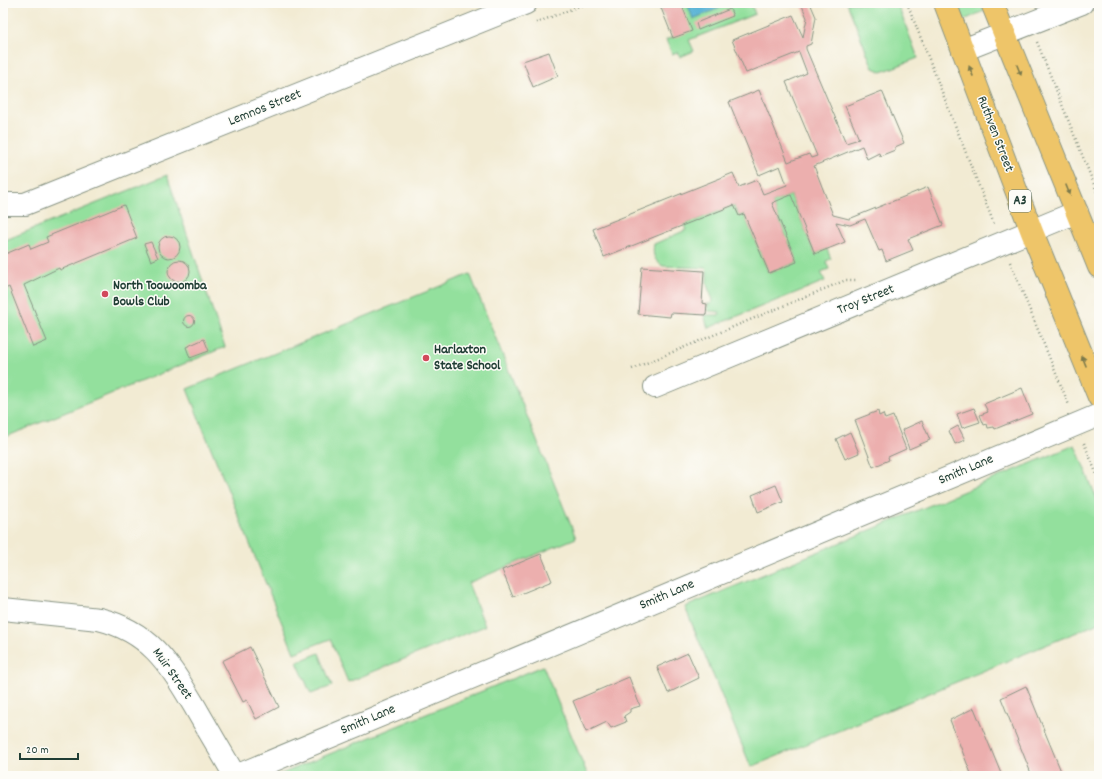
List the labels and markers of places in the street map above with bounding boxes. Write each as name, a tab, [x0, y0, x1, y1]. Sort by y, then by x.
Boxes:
place label: North Toowoomba Bowls Club	[113, 276, 208, 312]
marker: North Toowoomba Bowls Club	[100, 289, 110, 299]
place label: Harlaxton State School	[434, 340, 501, 376]
marker: Harlaxton State School	[421, 353, 431, 363]

